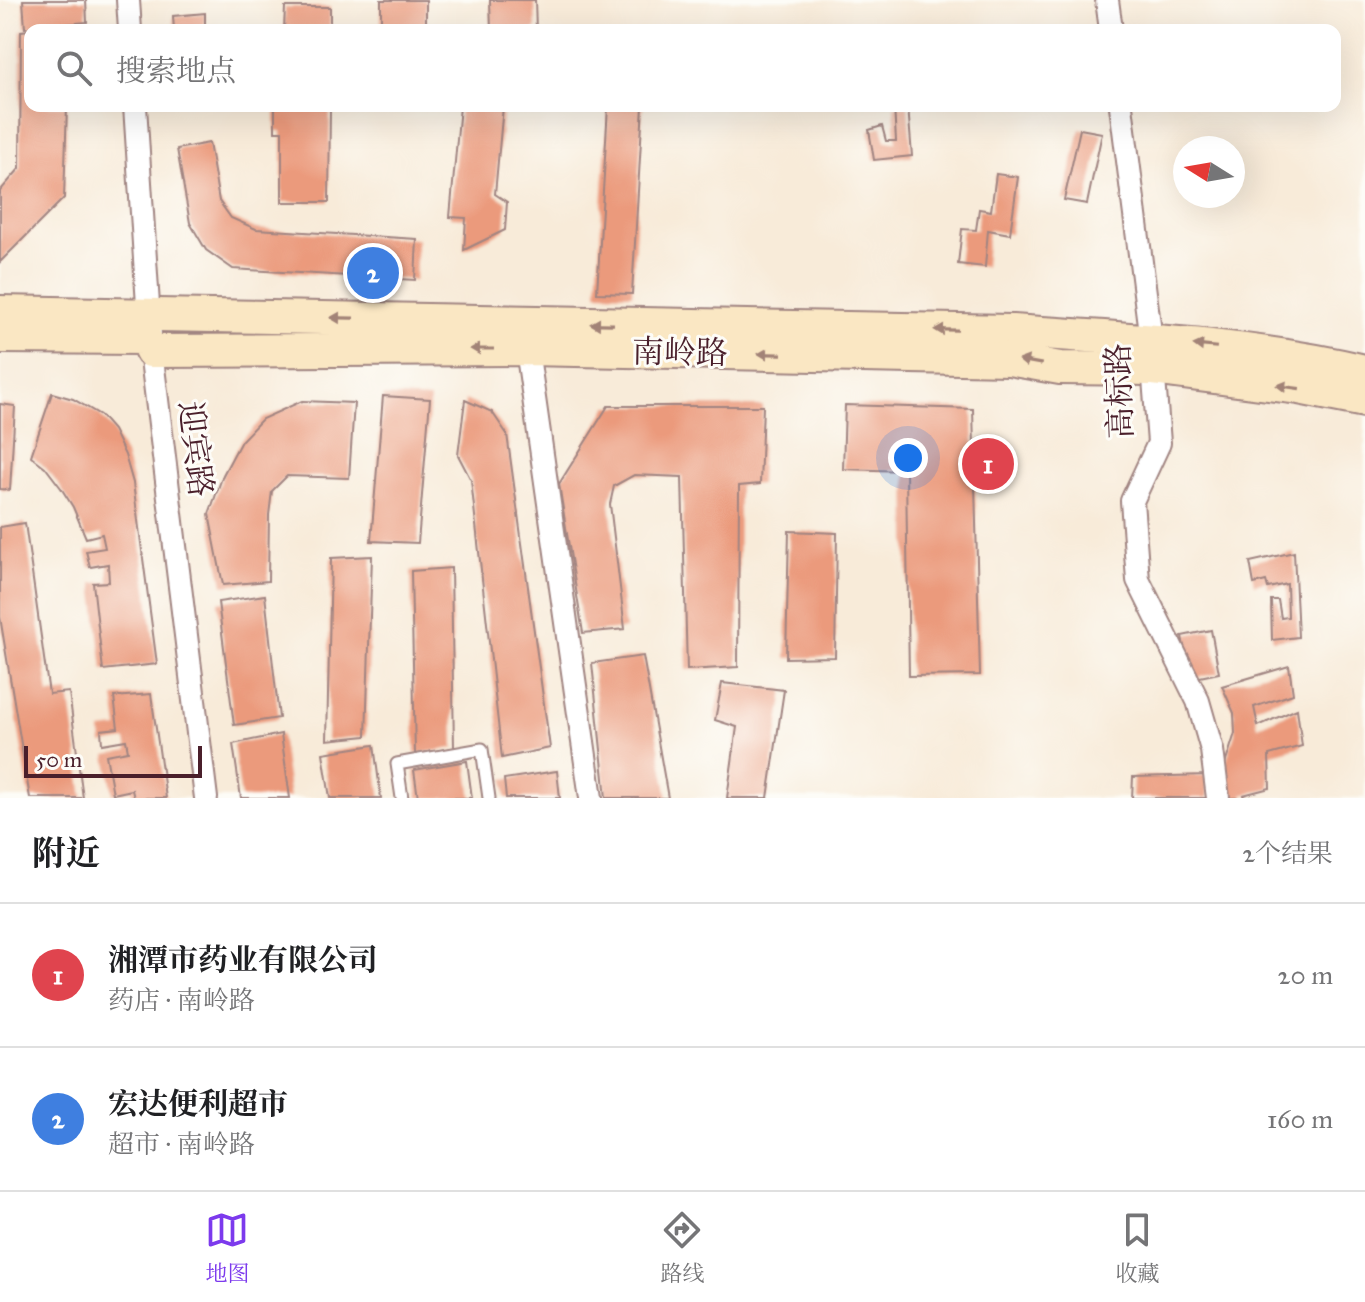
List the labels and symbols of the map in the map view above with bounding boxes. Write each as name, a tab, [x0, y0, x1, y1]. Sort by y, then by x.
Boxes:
north arrow	[1173, 136, 1245, 208]
pin: 2	[347, 243, 399, 303]
one-way arrow	[329, 312, 354, 324]
one-way arrow	[589, 318, 614, 330]
one-way arrow	[933, 324, 958, 336]
street label: 南岭路	[632, 332, 728, 373]
one-way arrow	[1192, 340, 1217, 353]
street label: 高标路	[1098, 342, 1141, 440]
one-way arrow	[469, 343, 494, 356]
one-way arrow	[757, 348, 782, 360]
one-way arrow	[1017, 356, 1042, 368]
one-way arrow	[1275, 380, 1300, 393]
street label: 迎宾路	[170, 399, 221, 499]
pin: 1	[962, 434, 1014, 494]
your location	[888, 438, 928, 478]
scale bar	[24, 742, 202, 778]

